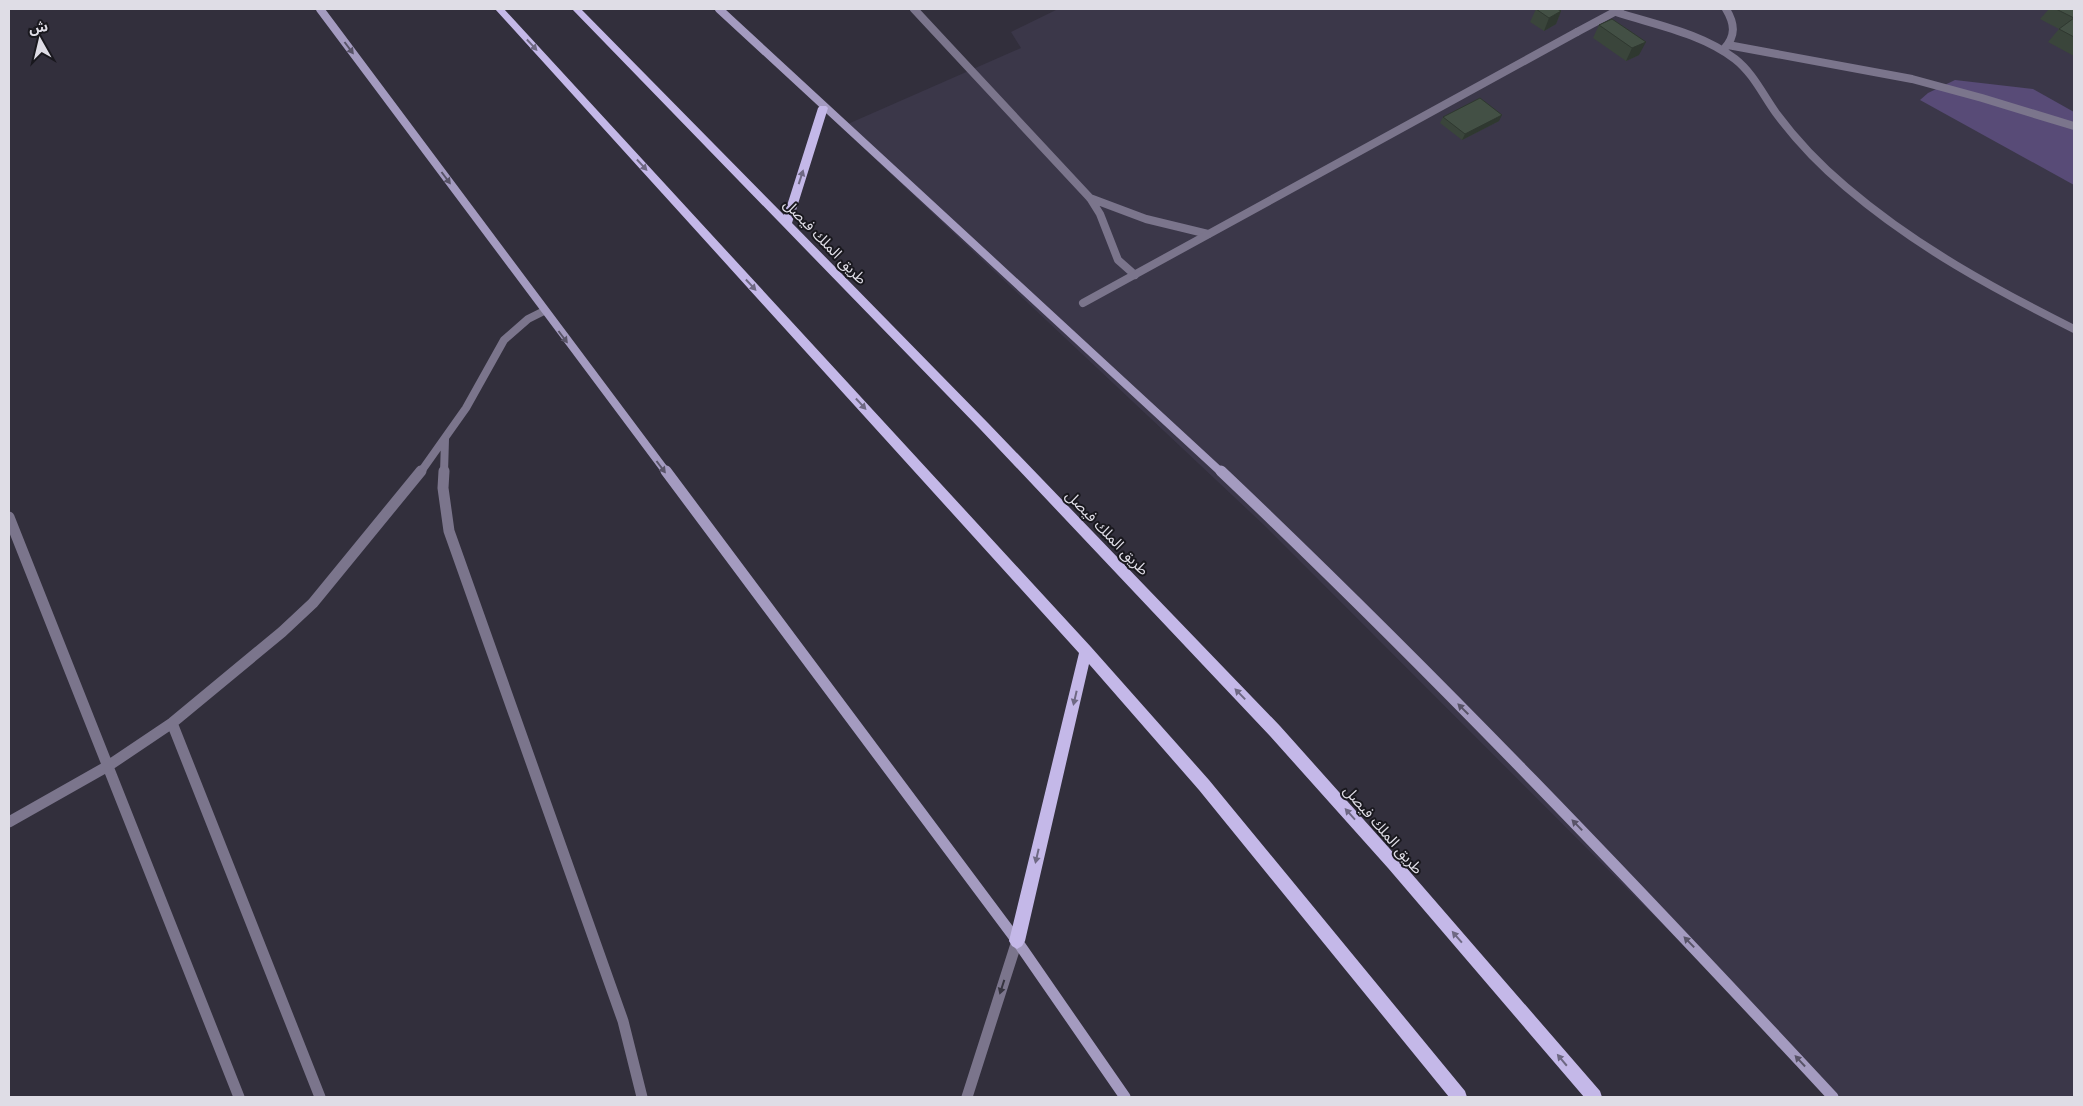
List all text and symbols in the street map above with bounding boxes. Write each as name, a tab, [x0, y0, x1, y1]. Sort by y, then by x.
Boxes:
north arrow	[15, 15, 65, 65]
text: ش	[27, 17, 49, 36]
one-way arrow	[526, 39, 538, 51]
one-way arrow	[343, 41, 354, 54]
one-way arrow	[636, 158, 647, 171]
one-way arrow	[798, 170, 806, 185]
one-way arrow	[440, 171, 451, 184]
street label: طريق الملك فيصل	[779, 195, 871, 289]
one-way arrow	[745, 278, 757, 290]
one-way arrow	[558, 330, 569, 343]
one-way arrow	[855, 398, 867, 410]
one-way arrow	[656, 460, 666, 474]
street label: طريق الملك فيصل	[1061, 486, 1153, 580]
one-way arrow	[1234, 688, 1246, 700]
one-way arrow	[1071, 691, 1079, 706]
one-way arrow	[1457, 703, 1469, 715]
street label: طريق الملك فيصل	[1339, 781, 1427, 878]
one-way arrow	[1344, 809, 1356, 821]
one-way arrow	[1571, 820, 1583, 832]
one-way arrow	[1033, 849, 1041, 864]
one-way arrow	[1451, 930, 1462, 943]
one-way arrow	[1683, 937, 1695, 949]
one-way arrow	[998, 980, 1005, 995]
one-way arrow	[1557, 1054, 1568, 1067]
one-way arrow	[1794, 1056, 1806, 1068]

